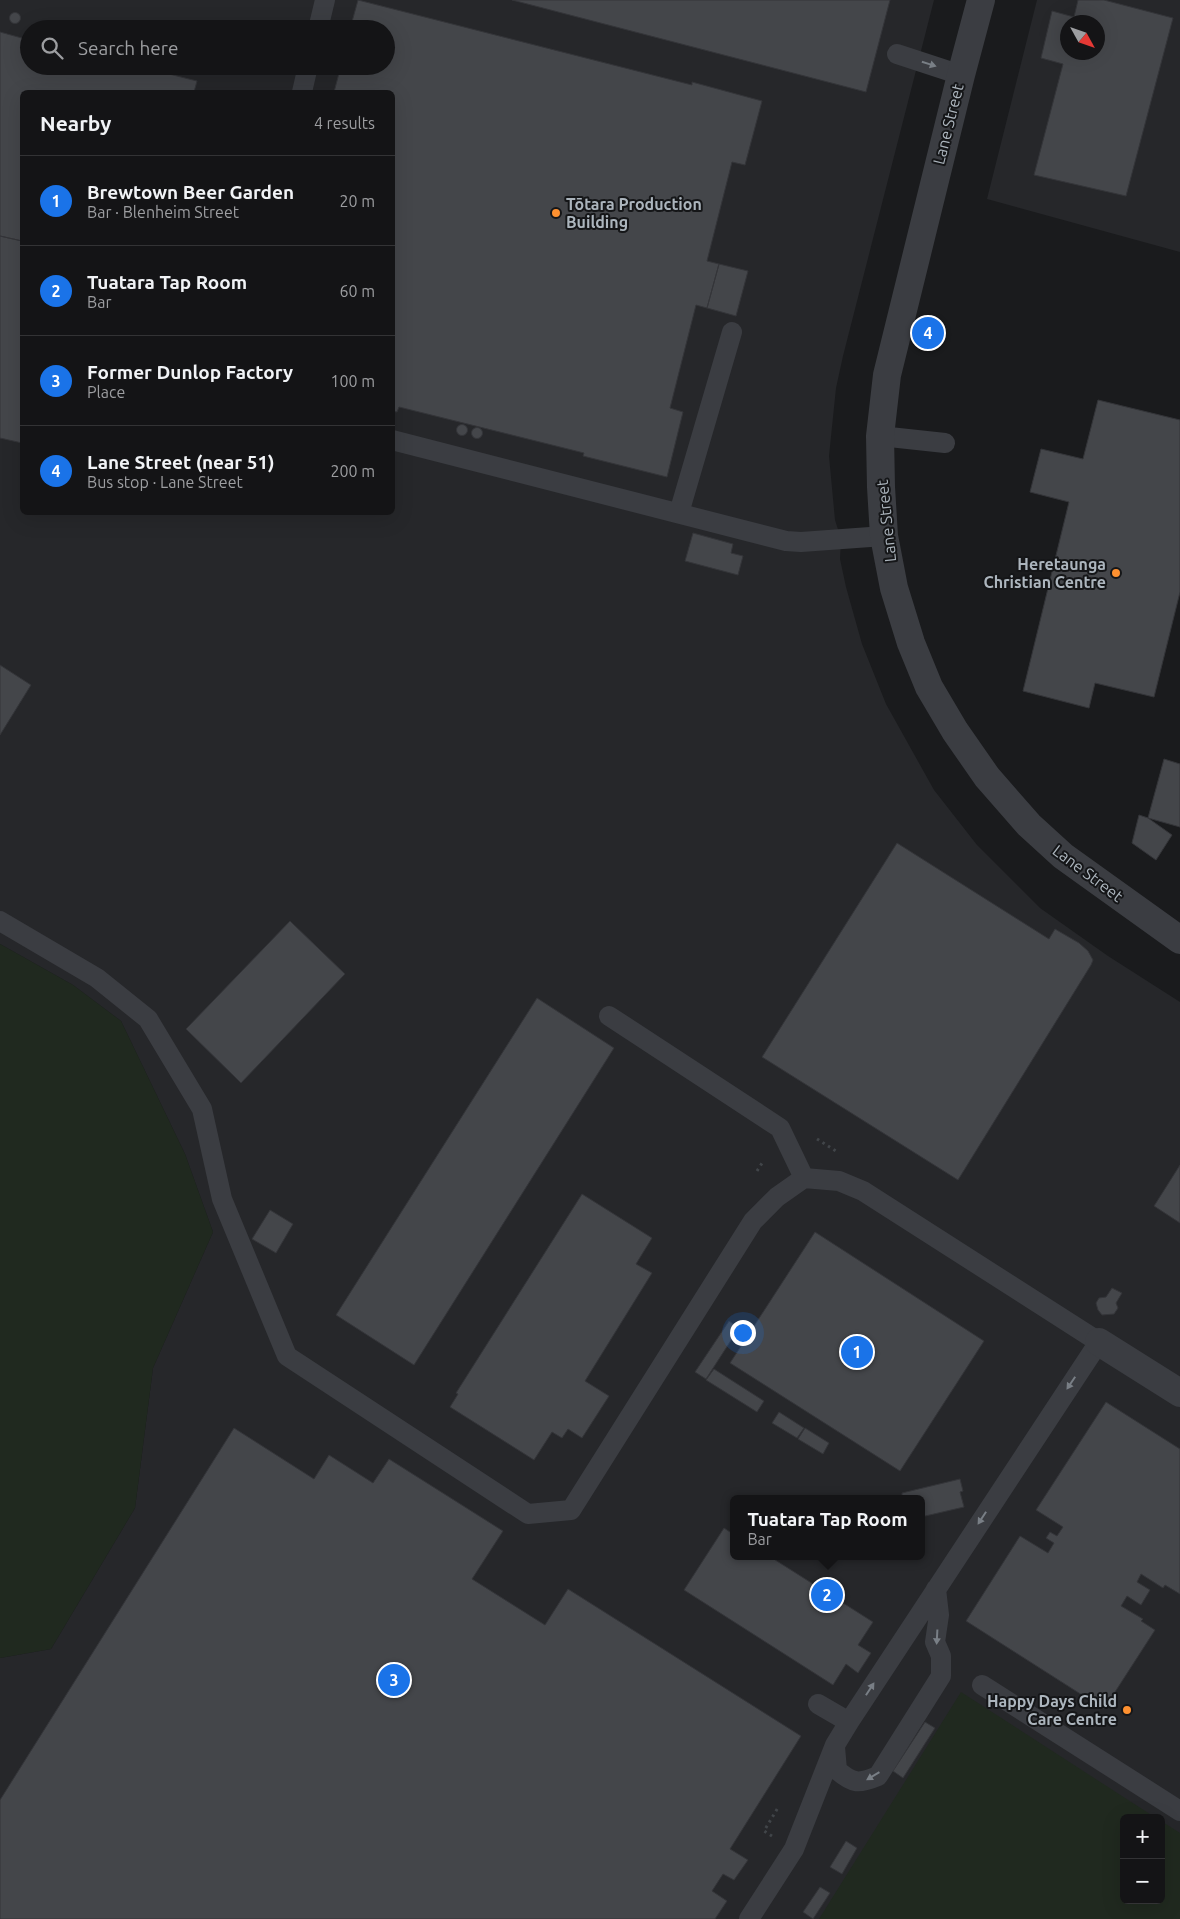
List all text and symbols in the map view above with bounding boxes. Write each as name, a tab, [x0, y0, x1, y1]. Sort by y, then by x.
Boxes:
north arrow	[1060, 15, 1105, 60]
search box	[20, 20, 395, 75]
icon: search	[38, 34, 66, 62]
text: Search here	[78, 37, 178, 59]
one-way arrow	[922, 61, 937, 69]
street label: Lane Street	[929, 81, 967, 166]
text: Nearby	[40, 111, 111, 135]
text: 4 results	[314, 114, 375, 132]
text: Brewtown Beer Garden	[87, 181, 294, 203]
text: 1	[51, 192, 61, 210]
text: 20 m	[339, 192, 375, 210]
place label: Tōtara Production Building	[566, 195, 702, 231]
text: Bar · Blenheim Street	[87, 203, 239, 221]
marker: Tōtara Production Building	[550, 207, 562, 219]
text: Tuatara Tap Room	[87, 271, 247, 293]
text: 2	[51, 282, 61, 300]
text: 60 m	[339, 282, 375, 300]
text: Bar	[87, 293, 111, 311]
pin: 4	[912, 314, 944, 352]
text: Former Dunlop Factory	[87, 361, 293, 383]
text: 3	[51, 372, 61, 390]
text: 100 m	[330, 372, 375, 390]
text: Place	[87, 383, 125, 401]
text: Lane Street (near 51)	[87, 451, 275, 473]
text: 4	[51, 462, 61, 480]
text: 200 m	[330, 462, 375, 480]
text: Bus stop · Lane Street	[87, 473, 243, 491]
street label: Lane Street	[873, 478, 899, 563]
place label: Heretaunga Christian Centre	[983, 555, 1106, 591]
marker: Heretaunga Christian Centre	[1110, 567, 1122, 579]
street label: Lane Street	[1050, 841, 1127, 905]
your location	[730, 1320, 756, 1346]
pin: 1	[841, 1333, 873, 1371]
one-way arrow	[1066, 1376, 1076, 1389]
popup	[730, 1495, 925, 1560]
text: Tuatara Tap Room	[747, 1508, 908, 1530]
one-way arrow	[977, 1512, 986, 1525]
text: Bar	[747, 1530, 772, 1548]
pin: 2	[811, 1576, 843, 1614]
one-way arrow	[932, 1629, 940, 1645]
pin: 3	[378, 1661, 410, 1699]
one-way arrow	[865, 1683, 875, 1696]
place label: Happy Days Child Care Centre	[987, 1692, 1117, 1728]
marker: Happy Days Child Care Centre	[1121, 1704, 1133, 1716]
one-way arrow	[866, 1772, 880, 1781]
map controls	[1120, 1814, 1165, 1904]
button: +	[1120, 1814, 1165, 1859]
button: −	[1120, 1859, 1165, 1904]

